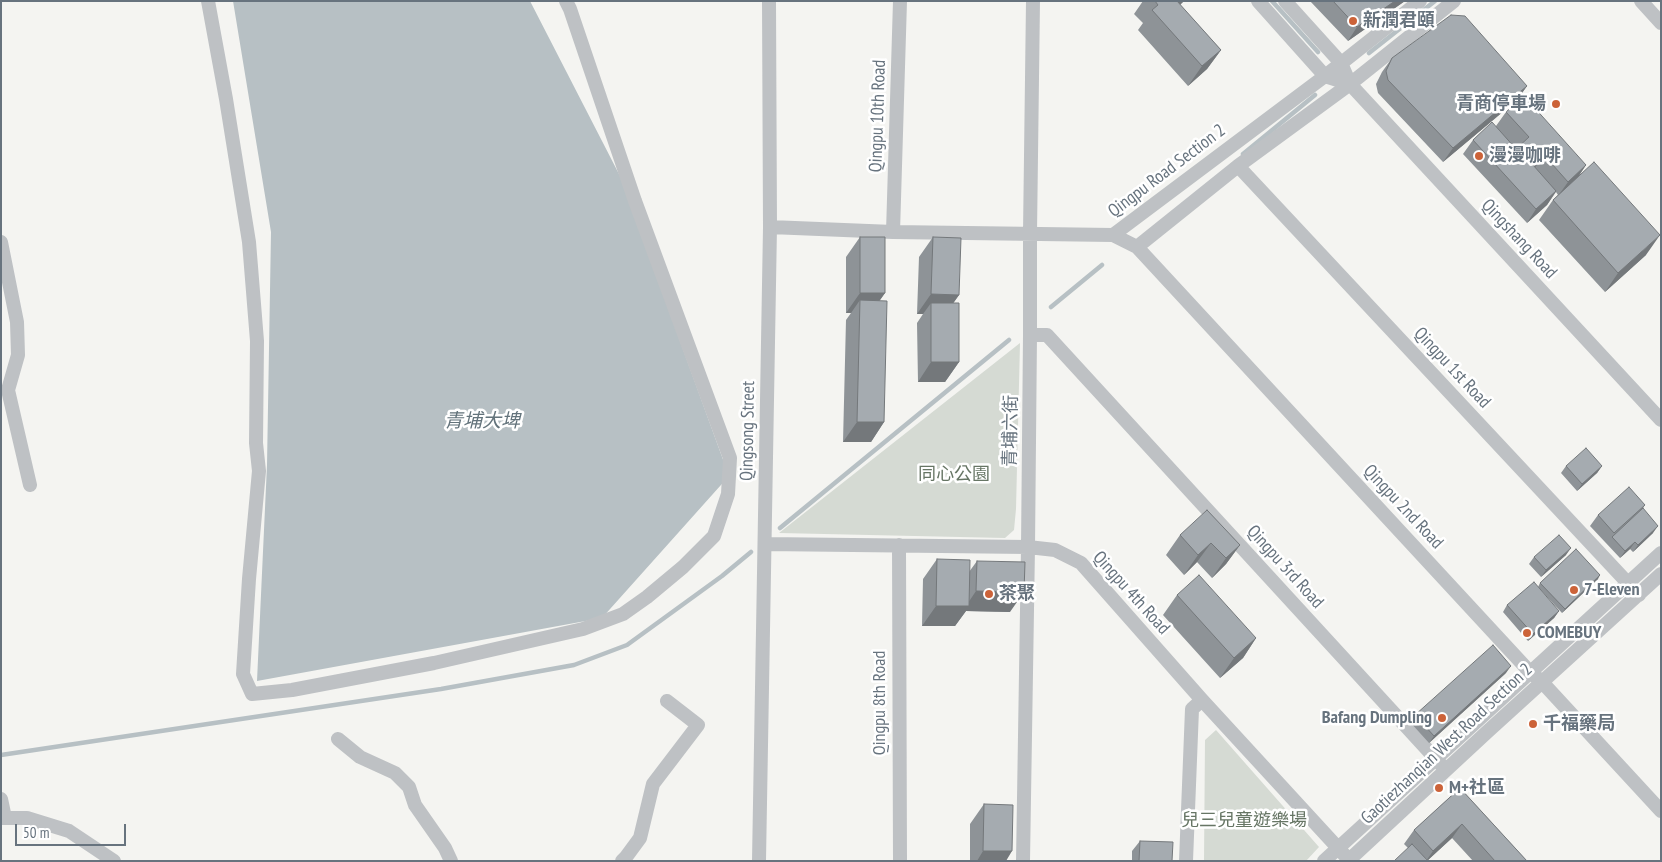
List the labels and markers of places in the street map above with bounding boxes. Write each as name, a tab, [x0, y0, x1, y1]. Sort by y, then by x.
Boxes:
place label: 新潤君頤	[1363, 10, 1435, 32]
marker: 新潤君頤	[1347, 15, 1359, 27]
place label: 青商停車場	[1456, 93, 1546, 115]
marker: 青商停車場	[1550, 98, 1562, 110]
place label: 漫漫咖啡	[1489, 145, 1561, 167]
marker: 漫漫咖啡	[1473, 150, 1485, 162]
place label: 7-Eleven	[1584, 579, 1640, 601]
place label: 茶聚	[999, 583, 1035, 605]
marker: 7-Eleven	[1568, 584, 1580, 596]
marker: 茶聚	[983, 588, 995, 600]
place label: COMEBUY	[1537, 622, 1601, 644]
marker: COMEBUY	[1521, 627, 1533, 639]
place label: Bafang Dumpling	[1322, 707, 1432, 729]
marker: Bafang Dumpling	[1436, 712, 1448, 724]
place label: 千福藥局	[1543, 713, 1615, 735]
marker: 千福藥局	[1527, 718, 1539, 730]
place label: M+社區	[1449, 777, 1505, 799]
marker: M+社區	[1433, 782, 1445, 794]

